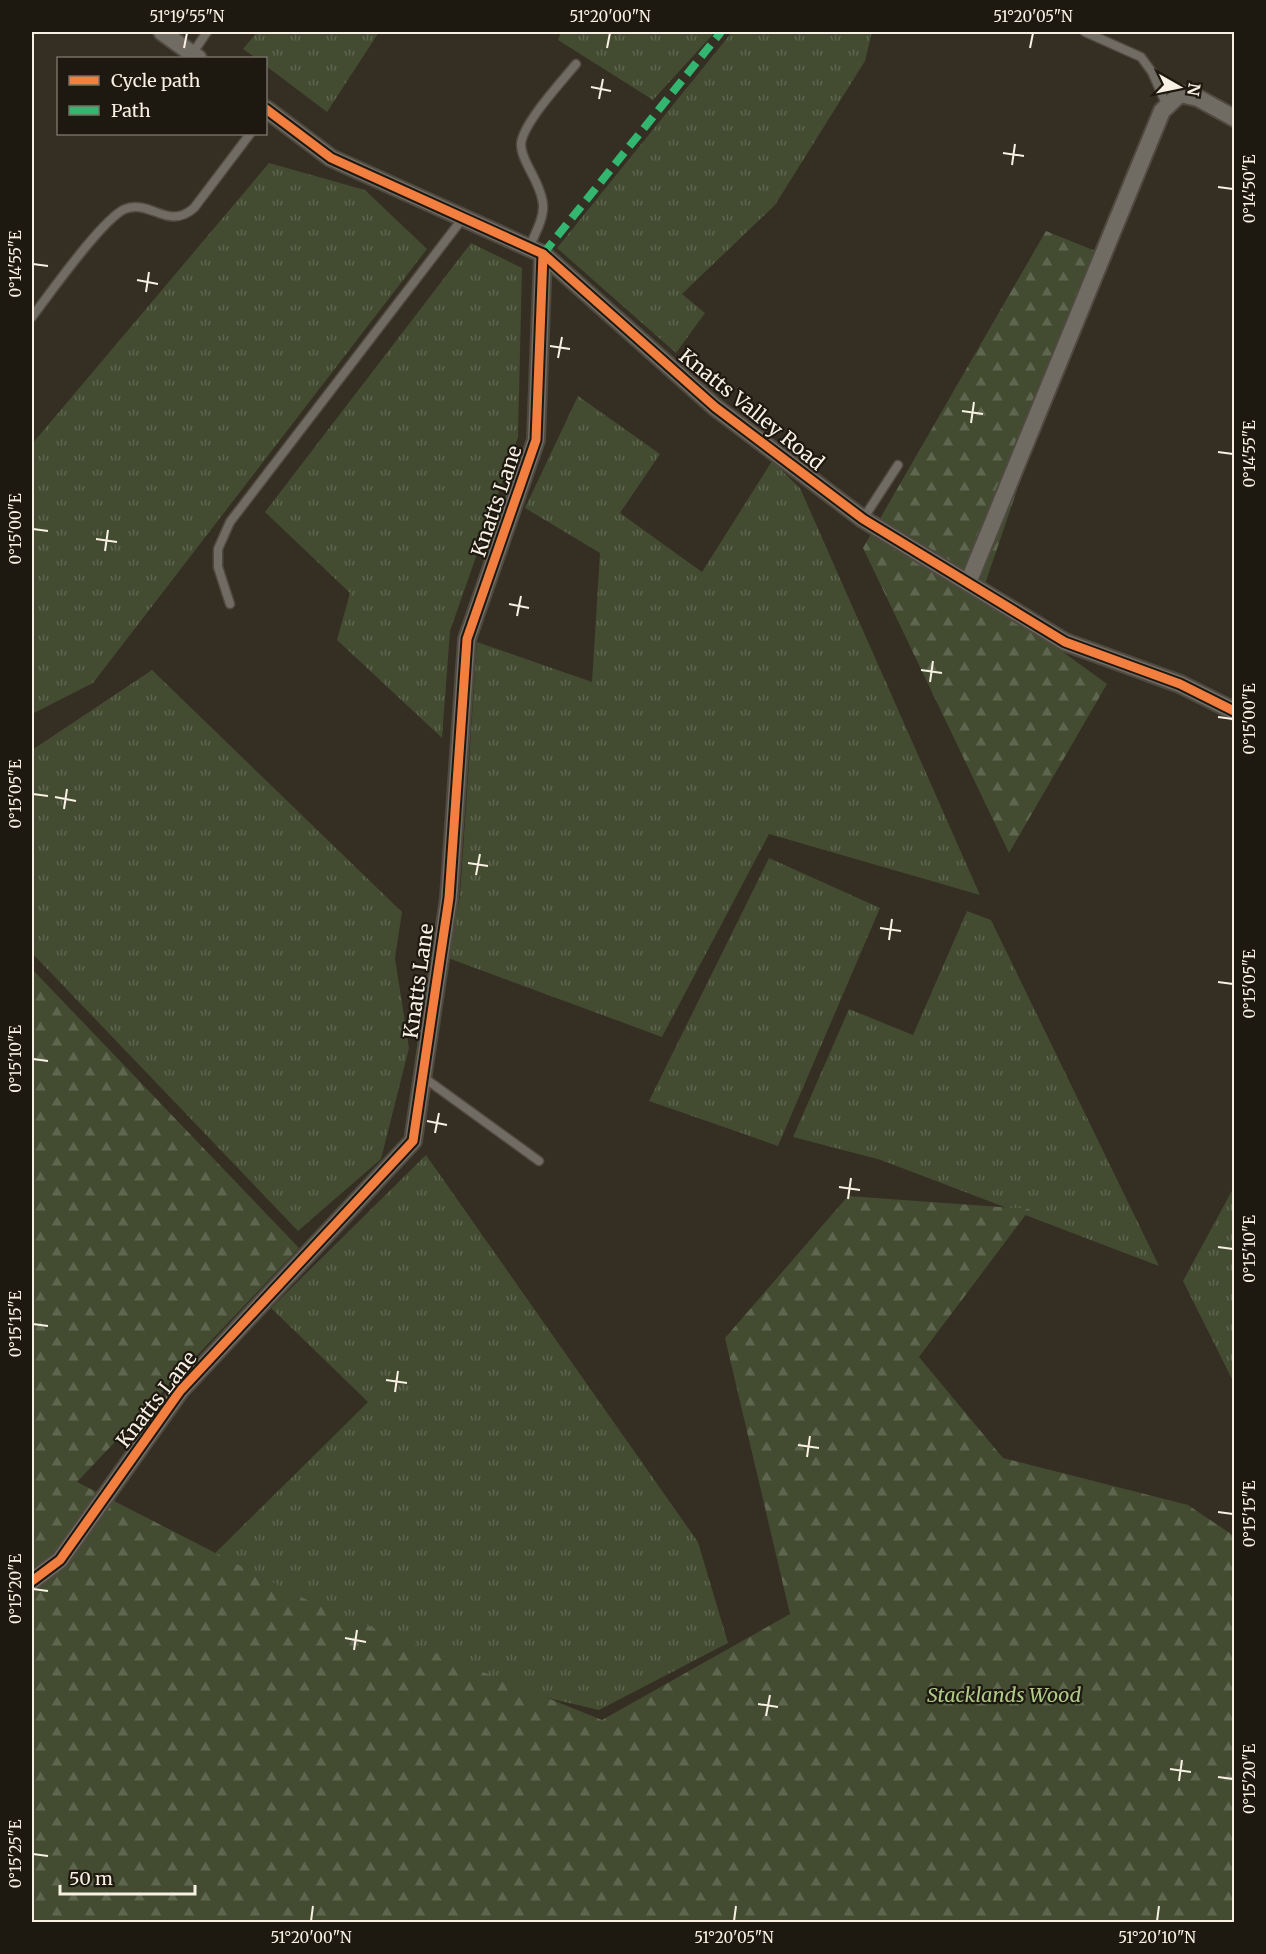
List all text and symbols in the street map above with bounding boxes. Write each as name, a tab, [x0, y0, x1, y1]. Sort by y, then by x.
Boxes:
text: 51°19'55"N	[150, 7, 225, 26]
text: 51°20'00"N	[569, 7, 651, 26]
text: 51°20'05"N	[993, 7, 1073, 26]
legend	[57, 57, 267, 135]
north arrow	[1149, 57, 1209, 117]
text: Cycle path	[111, 69, 201, 92]
text: N	[1183, 82, 1205, 98]
text: Path	[111, 99, 151, 122]
text: 0°14'50"E	[1240, 154, 1259, 223]
text: 0°14'55"E	[6, 230, 25, 297]
street label: Knatts Valley Road	[674, 343, 830, 475]
text: 0°14'55"E	[1240, 420, 1259, 487]
street label: Knatts Lane	[465, 442, 527, 560]
text: 0°15'00"E	[6, 493, 25, 564]
text: 0°15'00"E	[1240, 683, 1259, 754]
text: 0°15'05"E	[6, 759, 25, 829]
street label: Knatts Lane	[398, 922, 438, 1040]
text: 0°15'05"E	[1240, 949, 1259, 1019]
text: 0°15'10"E	[6, 1025, 25, 1093]
text: 0°15'10"E	[1240, 1215, 1259, 1283]
text: 0°15'15"E	[6, 1290, 25, 1357]
street label: Knatts Lane	[110, 1346, 202, 1452]
text: 0°15'15"E	[1240, 1480, 1259, 1547]
text: 0°15'20"E	[6, 1554, 25, 1624]
park label: Stacklands Wood	[927, 1682, 1081, 1707]
text: 0°15'20"E	[1240, 1744, 1259, 1814]
text: 0°15'25"E	[6, 1819, 25, 1888]
scale bar	[60, 1858, 195, 1896]
text: 50 m	[69, 1867, 113, 1890]
text: 51°20'00"N	[270, 1928, 352, 1947]
text: 51°20'05"N	[694, 1928, 774, 1947]
text: 51°20'10"N	[1118, 1928, 1196, 1947]

